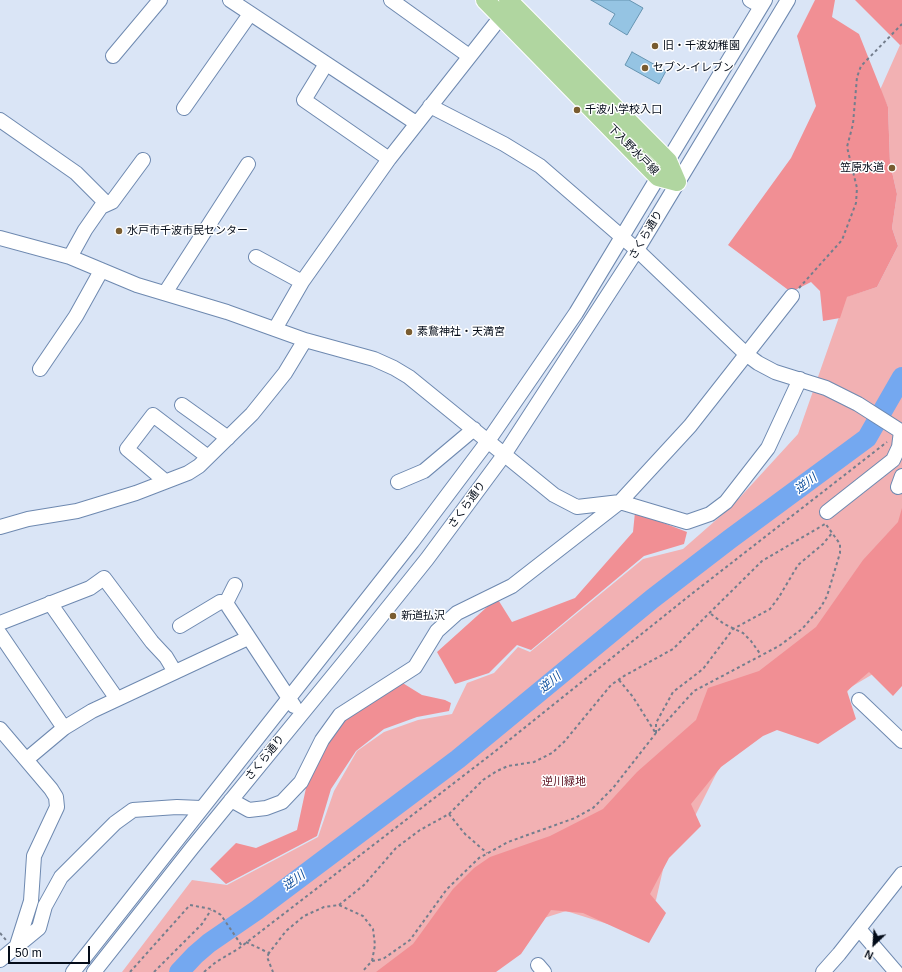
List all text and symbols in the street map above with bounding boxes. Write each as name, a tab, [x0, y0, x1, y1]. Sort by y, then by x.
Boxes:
place label: 旧・千波幼稚園	[663, 39, 740, 53]
marker: 旧・千波幼稚園	[650, 41, 660, 51]
place label: セブン-イレブン	[653, 61, 734, 75]
marker: セブン-イレブン	[640, 63, 650, 73]
place label: 千波小学校入口	[585, 103, 662, 117]
marker: 千波小学校入口	[572, 105, 582, 115]
street label: 下入野水戸線	[605, 122, 661, 178]
place label: 笠原水道	[840, 161, 884, 175]
marker: 笠原水道	[887, 163, 897, 173]
street label: さくら通り	[626, 208, 666, 262]
place label: 水戸市千波市民センター	[127, 224, 248, 238]
marker: 水戸市千波市民センター	[114, 226, 124, 236]
place label: 素鵞神社・天満宮	[417, 325, 505, 339]
marker: 素鵞神社・天満宮	[404, 327, 414, 337]
water label: 逆川	[792, 471, 820, 497]
street label: さくら通り	[445, 479, 489, 531]
place label: 新道払沢	[401, 609, 445, 623]
marker: 新道払沢	[388, 611, 398, 621]
water label: 逆川	[536, 670, 564, 696]
street label: さくら通り	[243, 732, 287, 784]
park label: 逆川緑地	[542, 775, 586, 789]
water label: 逆川	[280, 868, 308, 894]
north arrow	[854, 924, 894, 964]
scale bar	[10, 938, 92, 964]
text: 50 m	[15, 946, 42, 960]
text: N	[863, 948, 875, 962]

